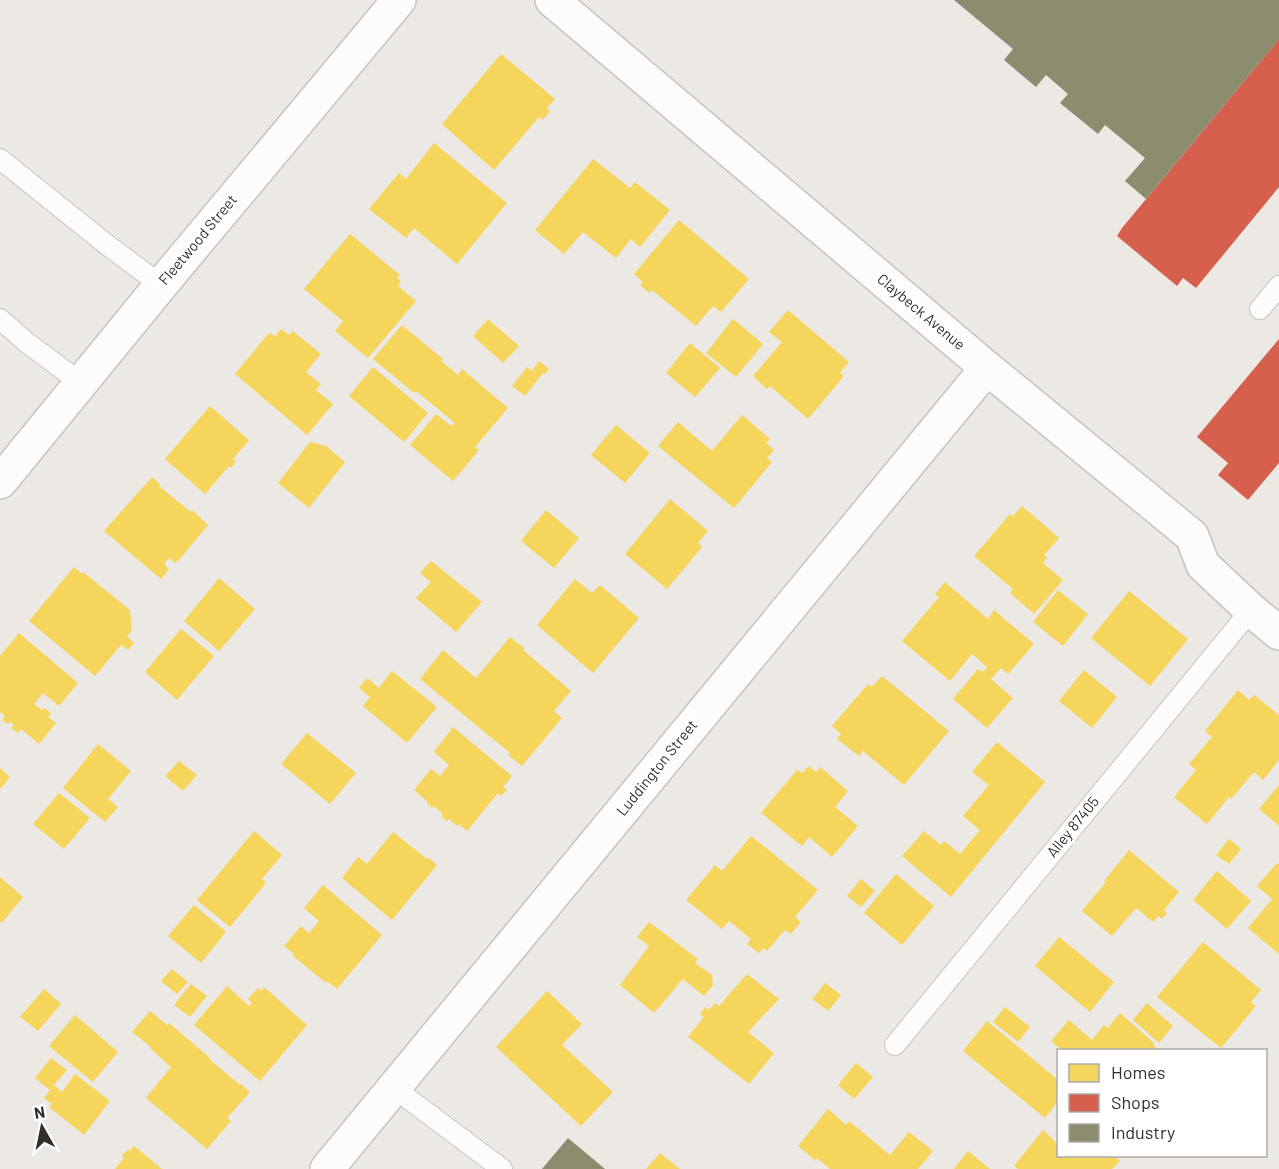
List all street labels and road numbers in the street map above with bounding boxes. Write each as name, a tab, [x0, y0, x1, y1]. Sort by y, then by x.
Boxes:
street label: Fleetwood Street	[154, 191, 240, 288]
street label: Claybeck Avenue	[874, 269, 969, 353]
street label: Luddington Street	[612, 716, 700, 819]
street label: Alley 87405	[1042, 792, 1102, 860]

